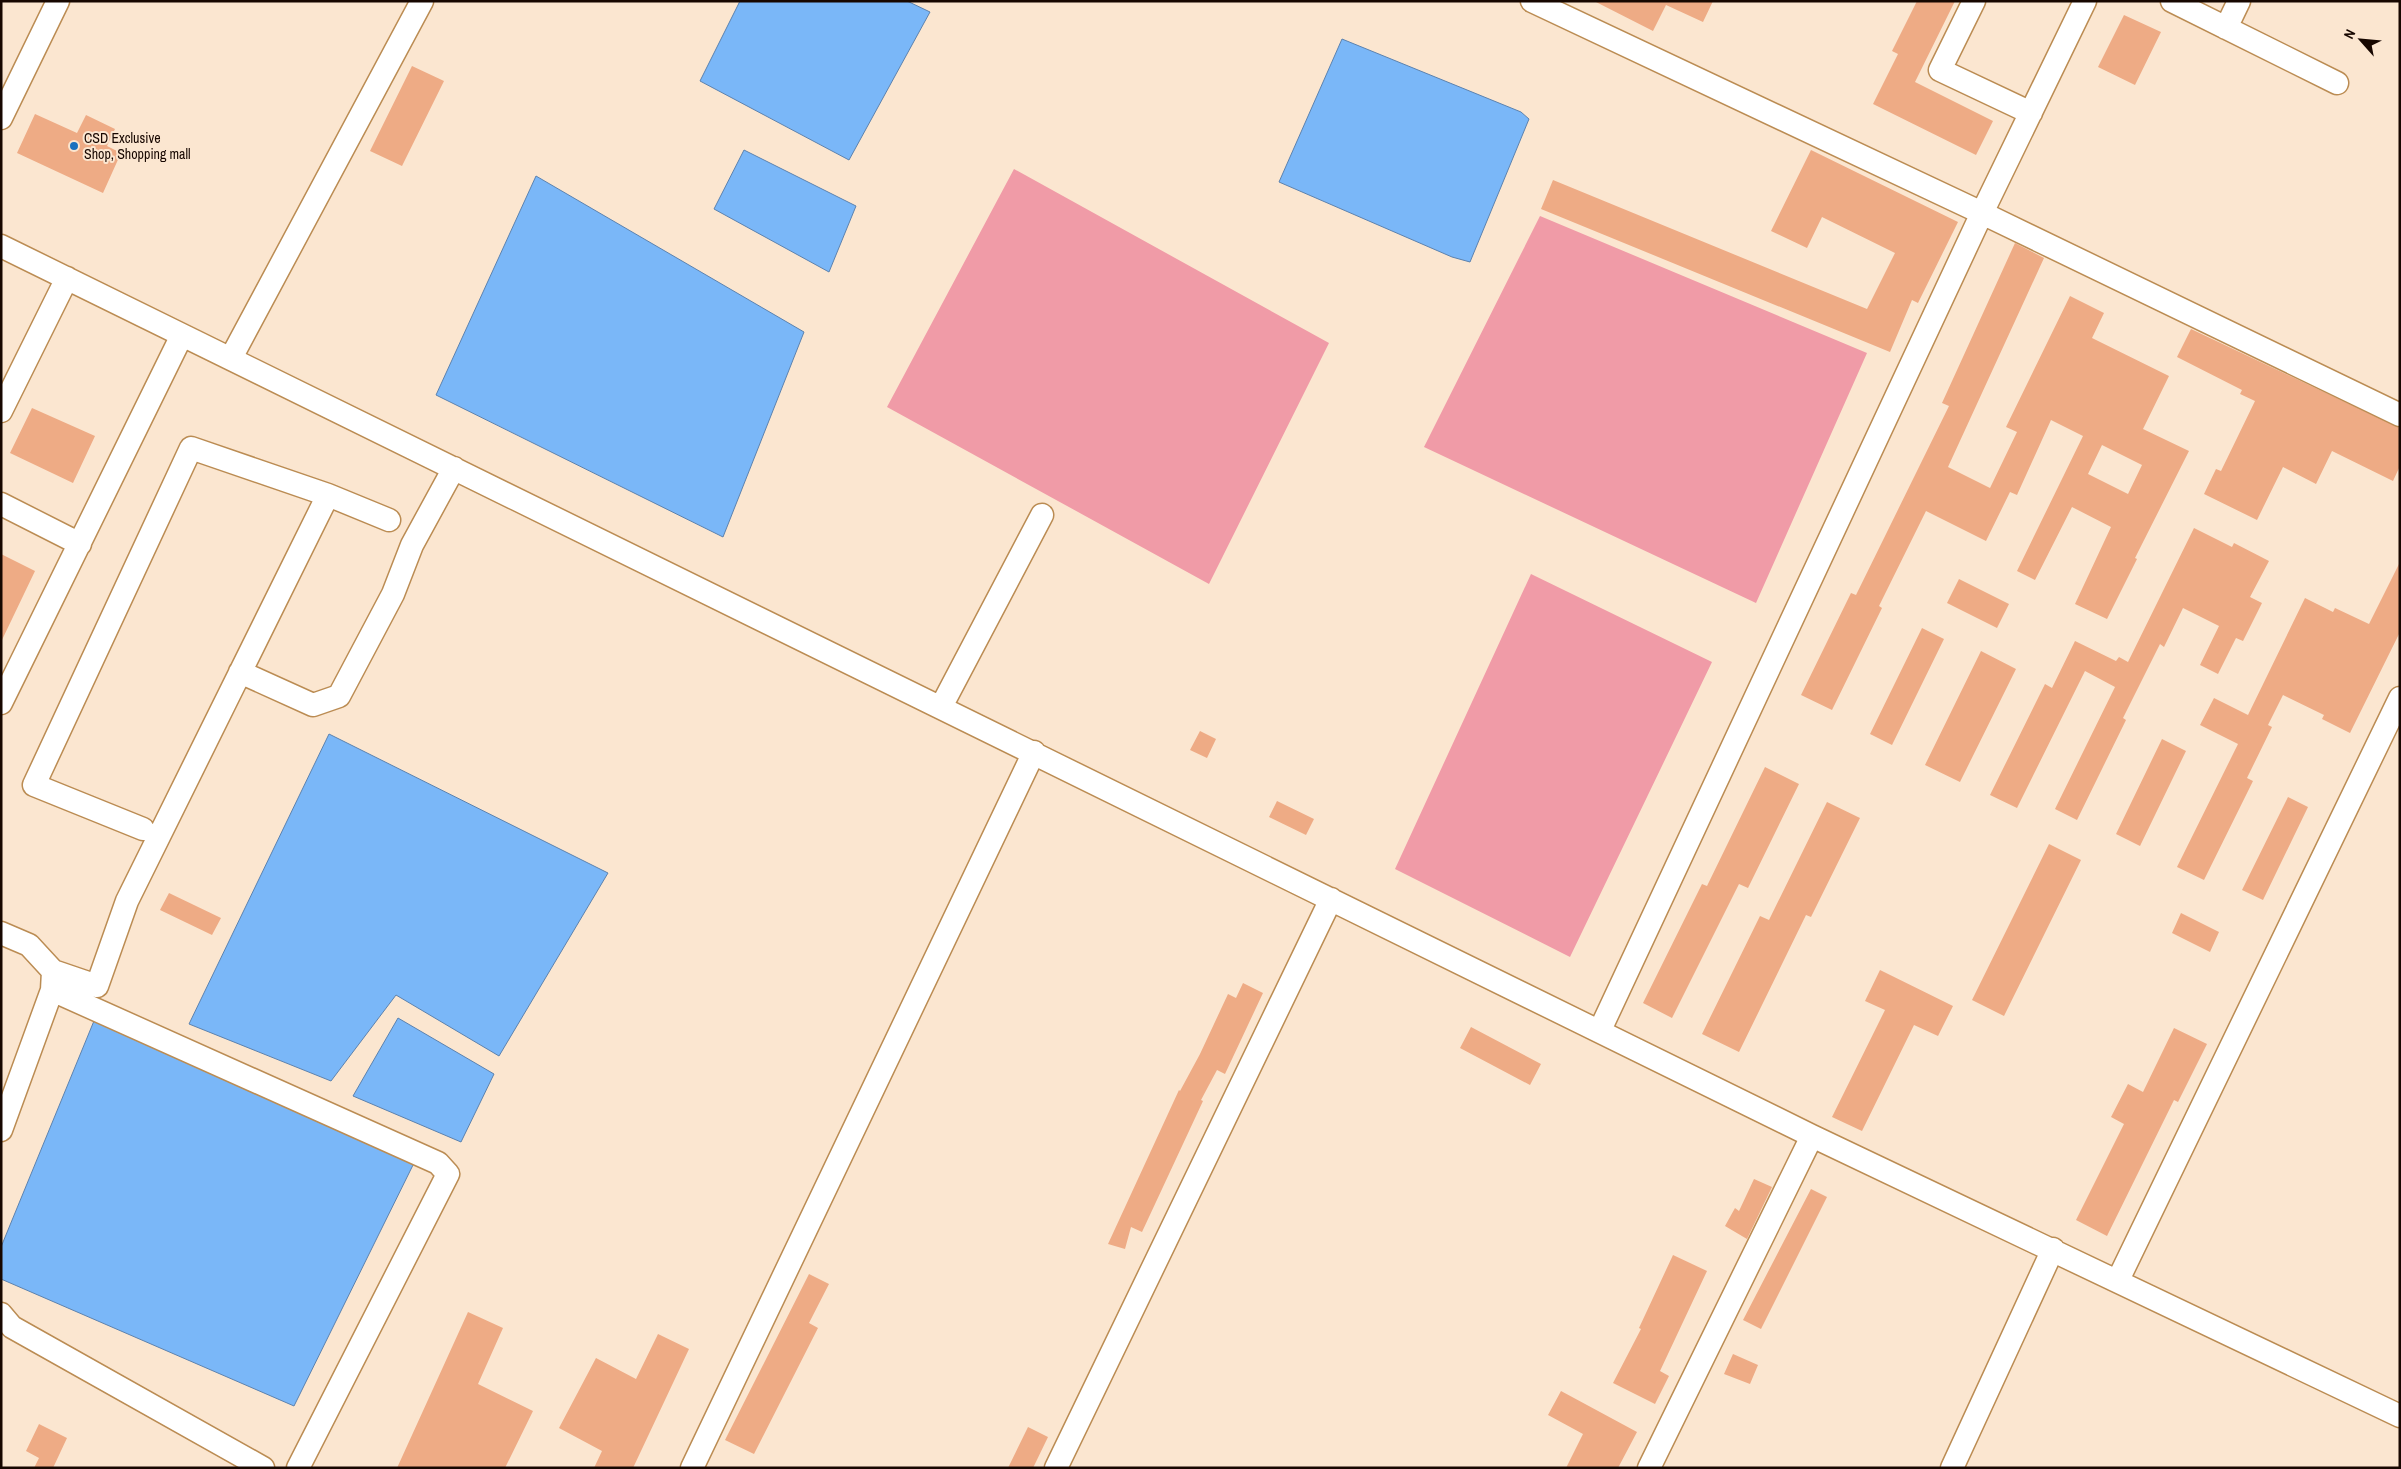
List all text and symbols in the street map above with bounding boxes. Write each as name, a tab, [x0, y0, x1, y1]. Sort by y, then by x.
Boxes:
north arrow	[2336, 15, 2386, 65]
text: N	[2340, 26, 2359, 42]
place label: CSD Exclusive Shop, Shopping mall	[84, 129, 191, 163]
marker: CSD Exclusive Shop, Shopping mall	[68, 140, 80, 152]

